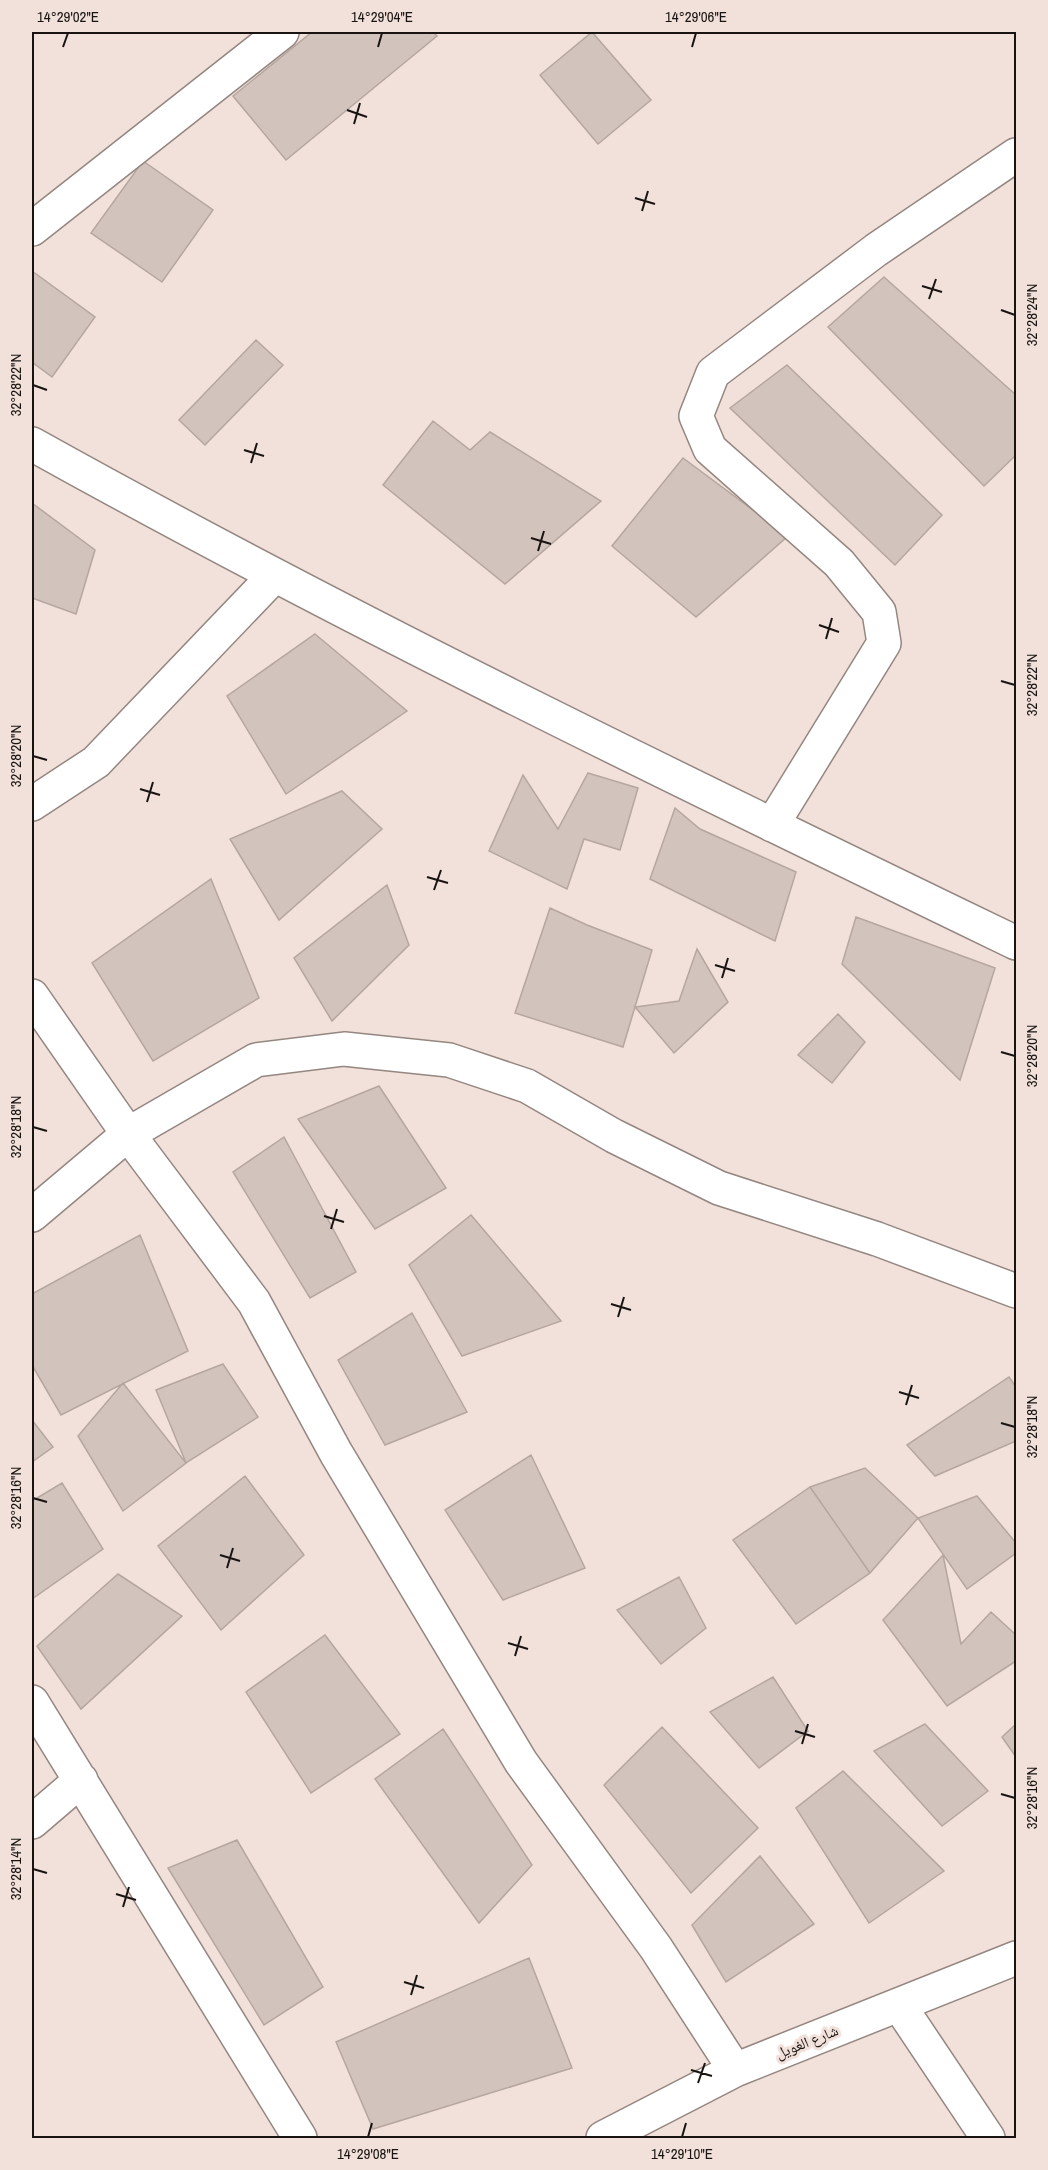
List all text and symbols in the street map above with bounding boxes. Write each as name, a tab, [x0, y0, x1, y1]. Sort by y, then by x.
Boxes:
text: 14°29'02"E	[37, 6, 99, 27]
text: 14°29'04"E	[351, 6, 413, 27]
text: 14°29'06"E	[665, 6, 727, 27]
text: 32°28'24"N	[1021, 284, 1042, 346]
text: 32°28'22"N	[5, 354, 26, 416]
text: 32°28'22"N	[1021, 654, 1042, 716]
text: 32°28'20"N	[5, 725, 26, 787]
text: 32°28'20"N	[1021, 1025, 1042, 1087]
text: 32°28'18"N	[5, 1096, 26, 1158]
text: 32°28'18"N	[1021, 1396, 1042, 1458]
text: 32°28'16"N	[5, 1467, 26, 1529]
text: 32°28'16"N	[1021, 1767, 1042, 1829]
text: 32°28'14"N	[5, 1838, 26, 1900]
street label: شارع الغويل	[772, 2019, 841, 2064]
text: 14°29'08"E	[337, 2143, 399, 2164]
text: 14°29'10"E	[651, 2143, 713, 2164]

